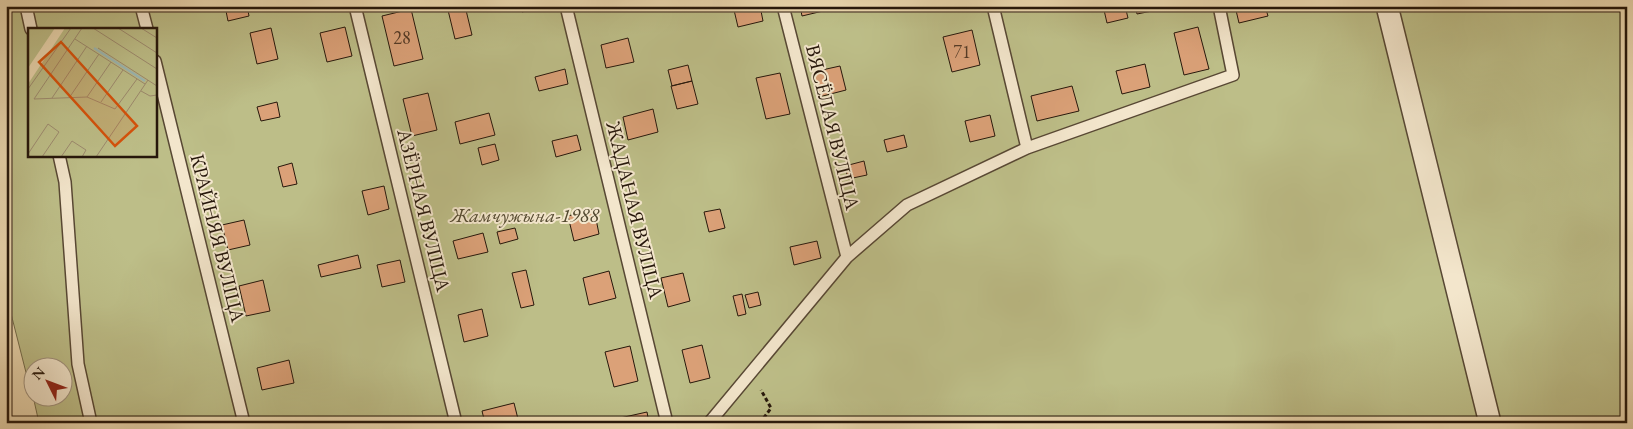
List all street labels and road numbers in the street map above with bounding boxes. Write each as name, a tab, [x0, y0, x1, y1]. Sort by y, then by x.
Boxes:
street label: ВЯСЁЛАЯ ВУЛІЦА	[800, 42, 866, 212]
street label: ЖАДАНАЯ ВУЛІЦА	[600, 118, 670, 302]
street label: АЗЁРНАЯ ВУЛІЦА	[391, 125, 457, 294]
street label: КРАЙНЯЯ ВУЛІЦА	[185, 151, 252, 325]

